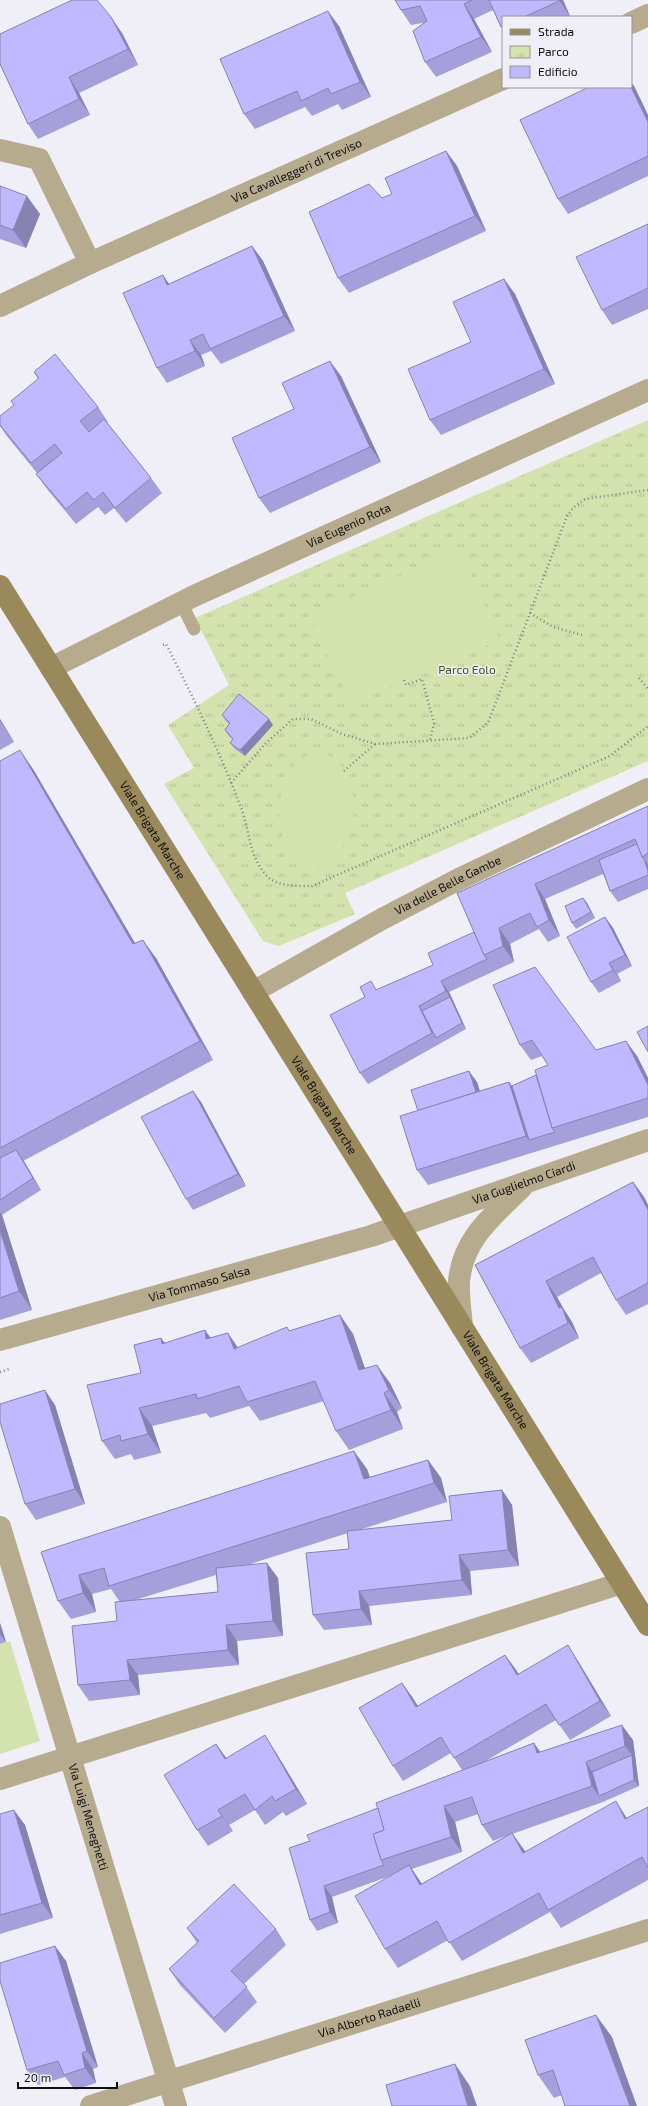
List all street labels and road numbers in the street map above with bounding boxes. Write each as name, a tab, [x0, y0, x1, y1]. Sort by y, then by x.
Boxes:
street label: Via Cavalleggeri di Treviso	[229, 135, 364, 205]
street label: Via Eugenio Rota	[304, 500, 393, 550]
street label: Viale Brigata Marche	[117, 778, 189, 882]
street label: Via delle Belle Gambe	[392, 852, 503, 917]
street label: Viale Brigata Marche	[289, 1053, 361, 1156]
street label: Via Guglielmo Ciardi	[470, 1158, 577, 1206]
street label: Via Tommaso Salsa	[147, 1262, 251, 1304]
street label: Viale Brigata Marche	[460, 1328, 532, 1431]
street label: Via Luigi Meneghetti	[66, 1762, 112, 1872]
street label: Via Alberto Radaelli	[316, 1994, 422, 2040]

